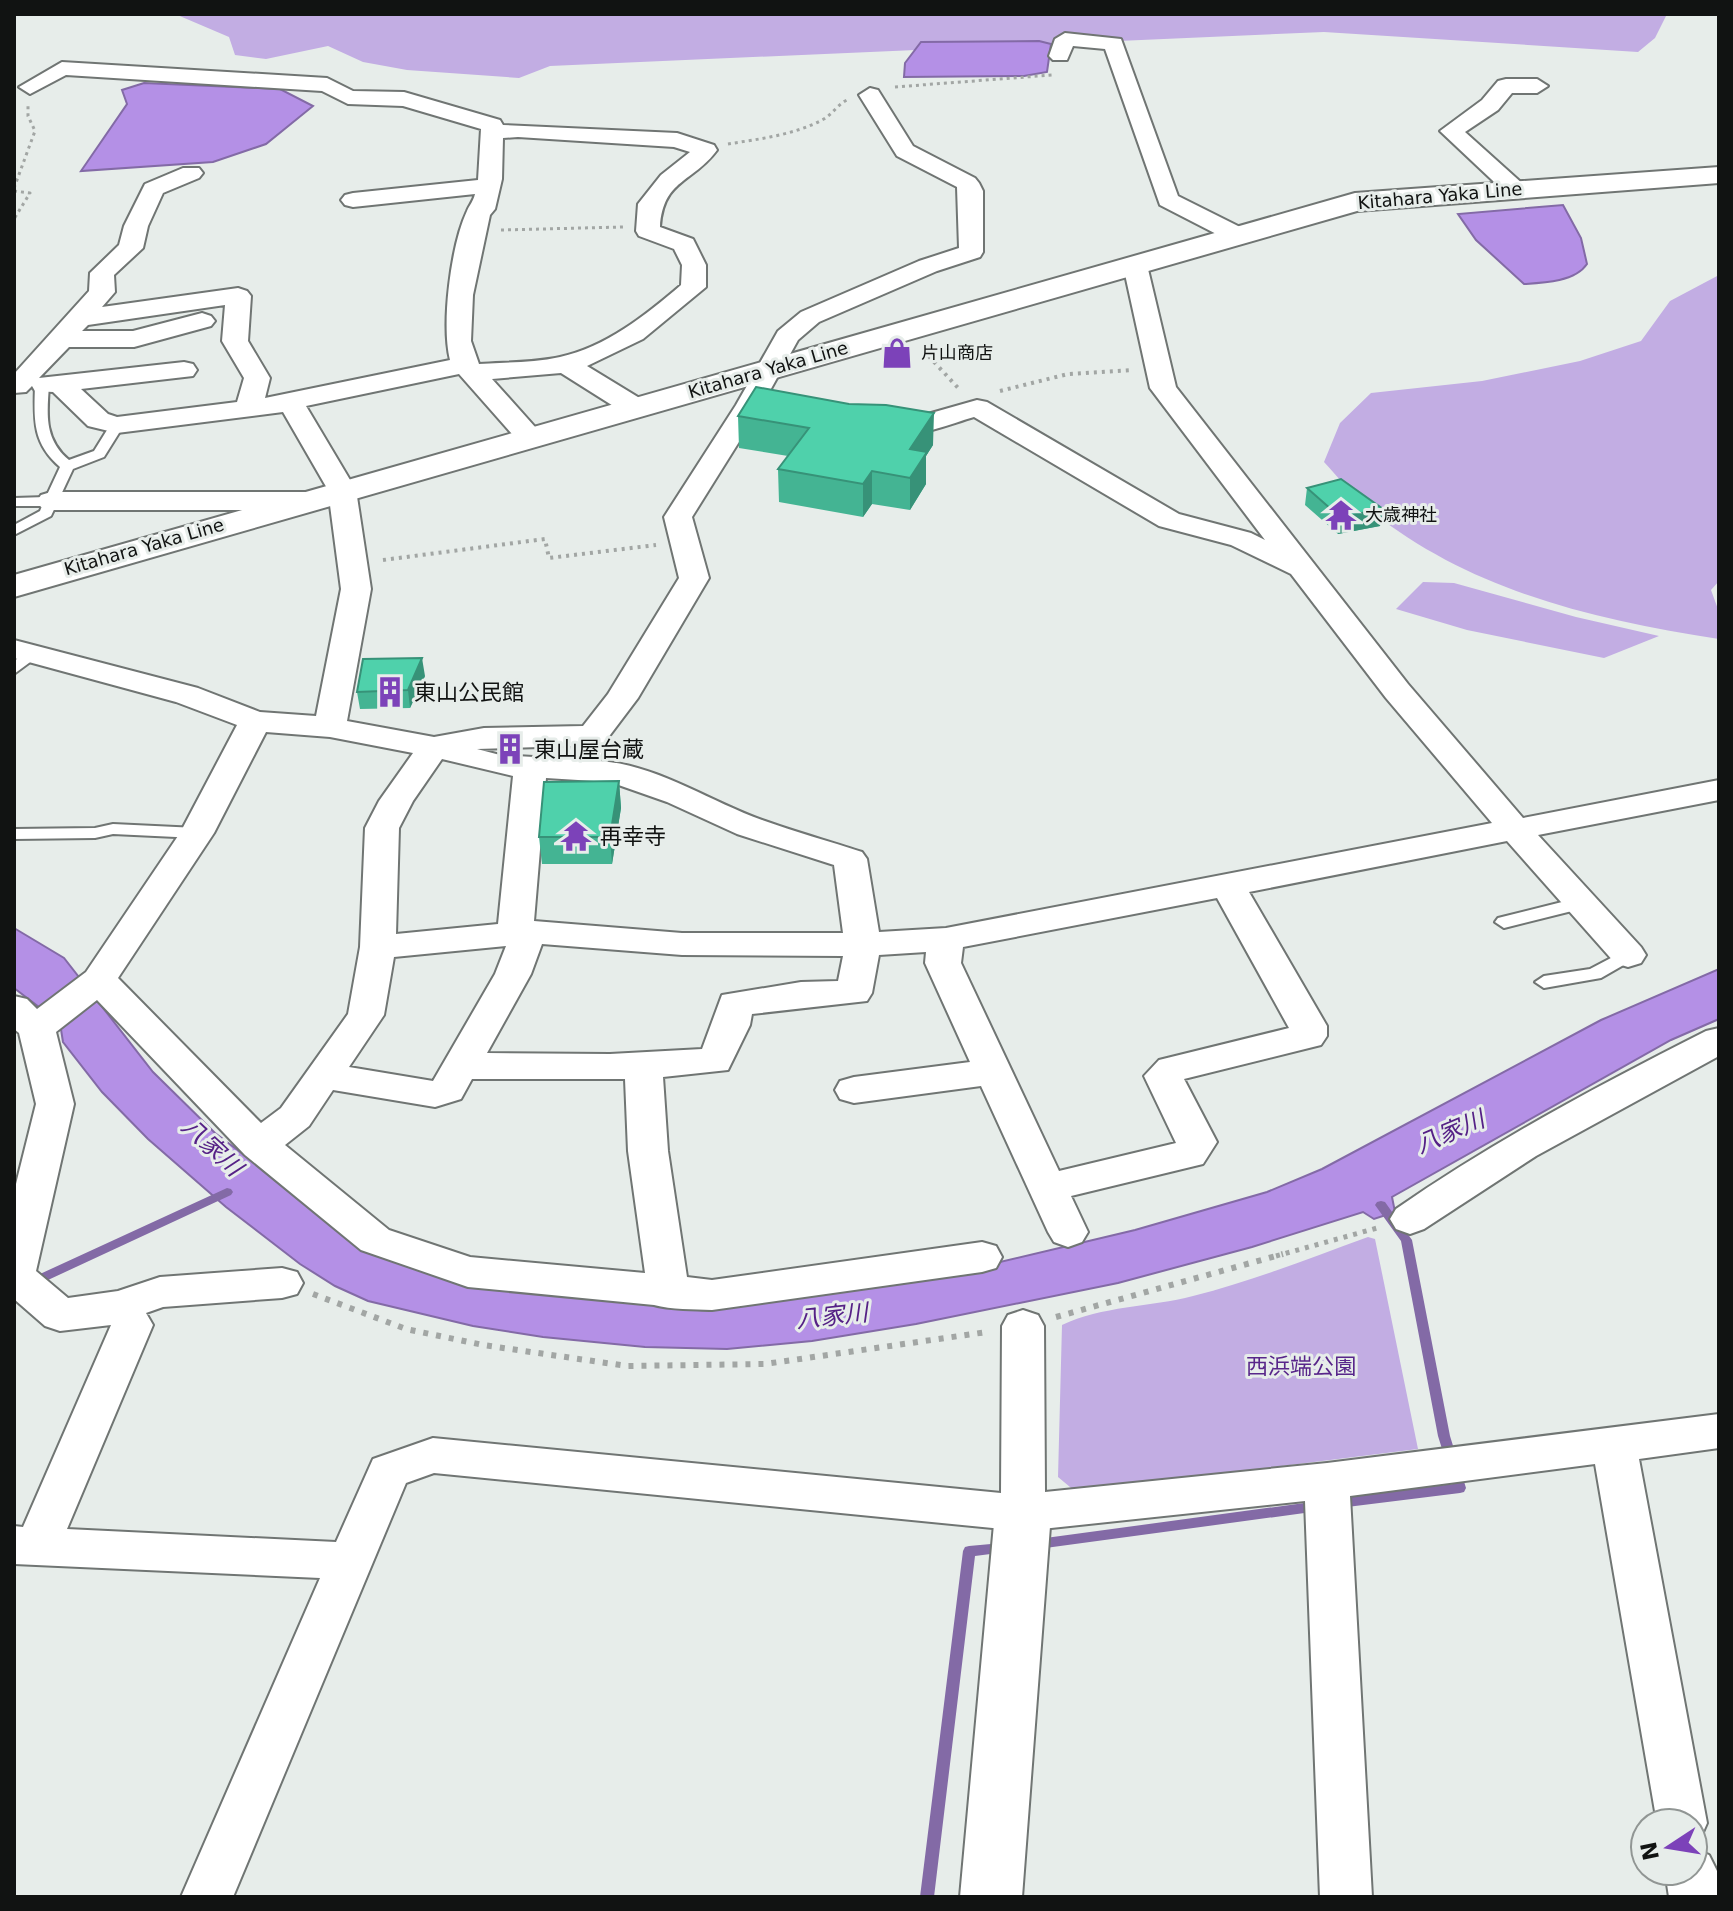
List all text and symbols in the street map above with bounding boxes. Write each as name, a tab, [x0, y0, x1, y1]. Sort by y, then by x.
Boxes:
street label: Kitahara Yaka Line	[1357, 178, 1523, 213]
shop icon: 片山商店	[880, 336, 914, 370]
street label: Kitahara Yaka Line	[685, 337, 850, 402]
place label: 片山商店	[921, 342, 993, 363]
temple icon: 大歳神社	[1324, 498, 1358, 532]
place label: 大歳神社	[1365, 504, 1437, 525]
street label: Kitahara Yaka Line	[61, 514, 226, 579]
building icon: 東山公民館	[373, 675, 407, 709]
place label: 東山公民館	[414, 680, 524, 705]
building icon: 東山屋台蔵	[493, 732, 527, 766]
place label: 東山屋台蔵	[534, 737, 644, 762]
temple icon: 再幸寺	[559, 819, 593, 853]
place label: 再幸寺	[600, 824, 666, 849]
water label: 八家川	[1411, 1104, 1491, 1159]
water label: 八家川	[176, 1112, 250, 1184]
water label: 八家川	[795, 1298, 872, 1334]
park label: 西浜端公園	[1246, 1354, 1356, 1379]
north arrow	[1629, 1807, 1709, 1887]
text: N	[1636, 1839, 1664, 1863]

